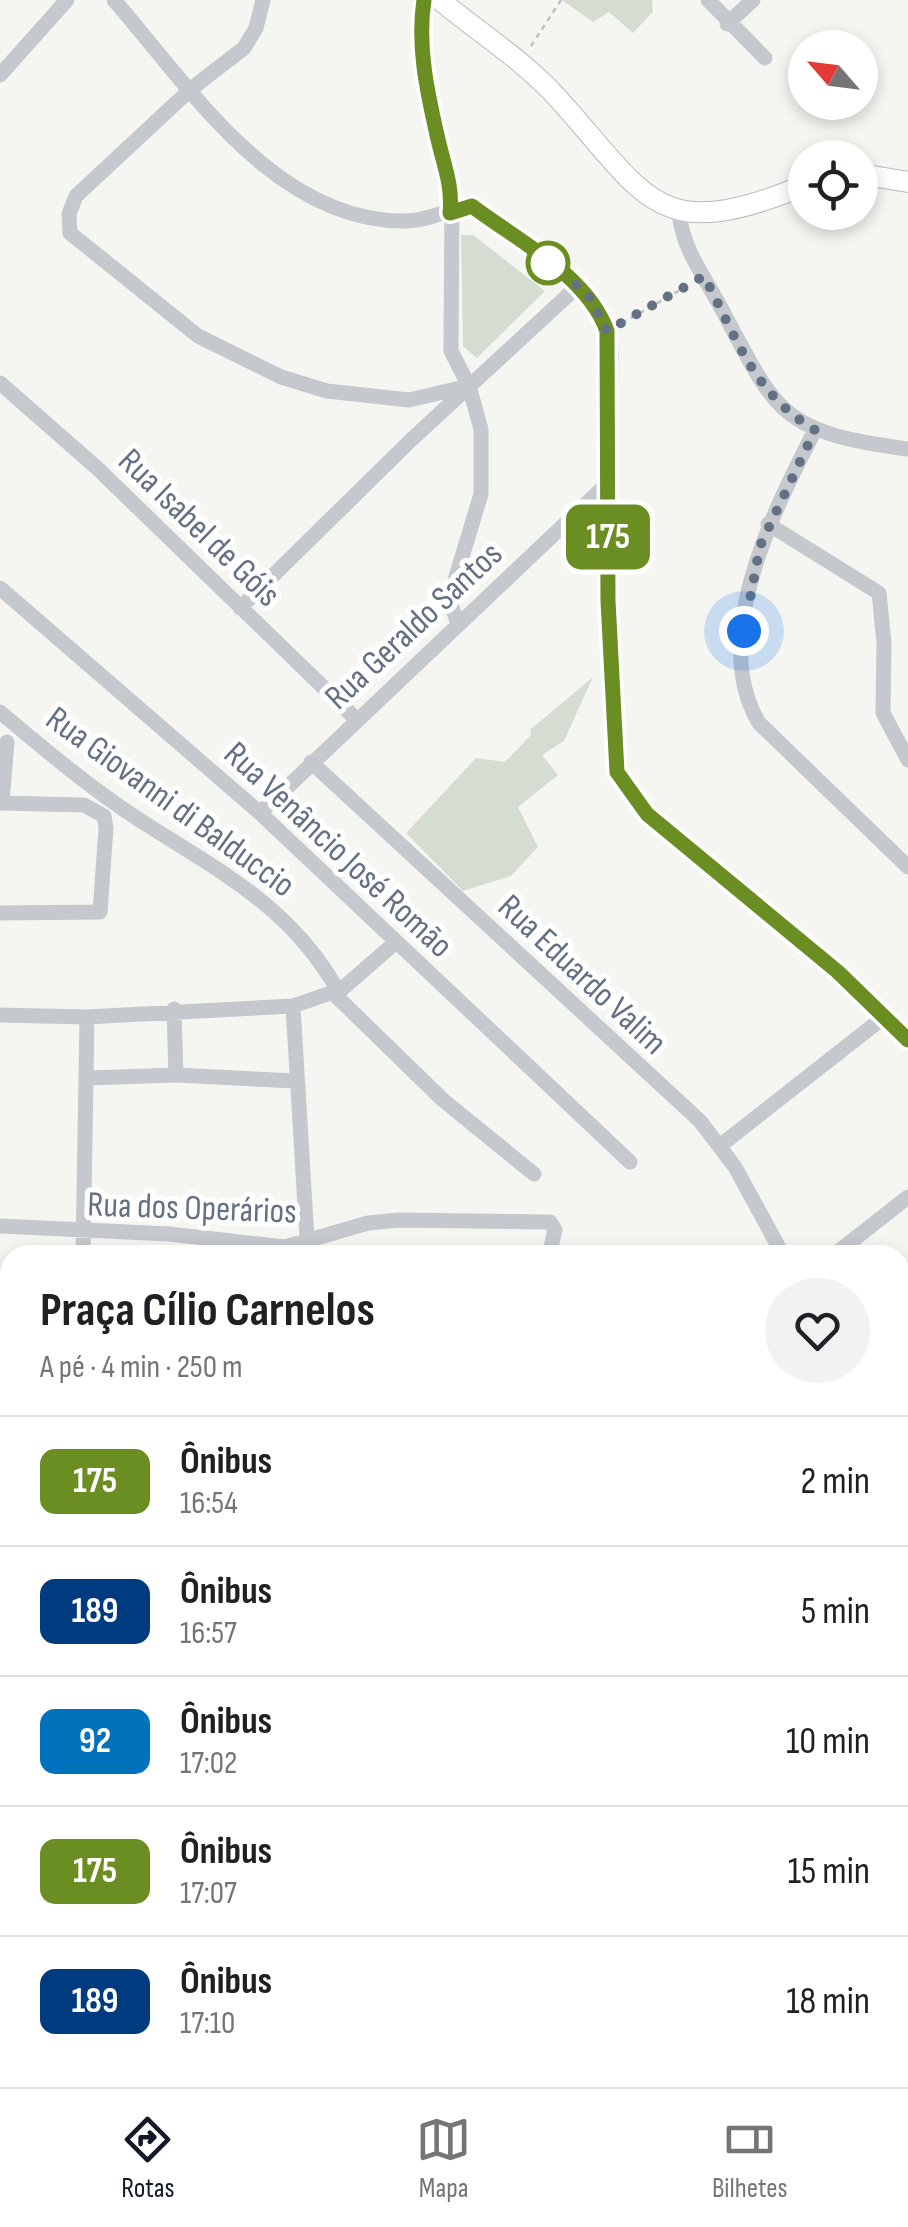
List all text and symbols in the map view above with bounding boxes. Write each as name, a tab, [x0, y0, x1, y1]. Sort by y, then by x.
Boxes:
north arrow	[788, 30, 878, 120]
map controls	[788, 30, 878, 230]
button: locate	[788, 140, 878, 230]
unlabelled marker	[527, 242, 569, 284]
street label: Rua Isabel de Góis	[109, 440, 289, 616]
line badge: 175	[550, 504, 666, 570]
text: 175	[586, 516, 630, 559]
street label: Rua Geraldo Santos	[316, 533, 512, 719]
your location	[719, 606, 769, 656]
street label: Rua Giovanni di Balduccio	[37, 697, 303, 907]
street label: Rua Venâncio José Romão	[215, 733, 461, 967]
street label: Rua Eduardo Valim	[489, 886, 675, 1064]
street label: Rua dos Operários	[87, 1183, 297, 1234]
button: heart	[765, 1278, 870, 1383]
text: Praça Cílio Carnelos	[40, 1282, 375, 1339]
text: A pé · 4 min · 250 m	[40, 1348, 243, 1387]
text: Ônibus	[180, 1439, 272, 1484]
text: 2 min	[801, 1459, 870, 1504]
text: 175	[73, 1460, 117, 1503]
text: 16:54	[180, 1484, 238, 1523]
text: Ônibus	[180, 1569, 272, 1614]
text: 5 min	[801, 1589, 870, 1634]
text: 189	[72, 1590, 118, 1633]
text: 16:57	[180, 1614, 237, 1653]
text: Ônibus	[180, 1699, 272, 1744]
text: 10 min	[786, 1719, 870, 1764]
text: 92	[79, 1720, 111, 1763]
text: 17:02	[180, 1744, 237, 1783]
text: Ônibus	[180, 1829, 272, 1874]
text: 15 min	[788, 1849, 870, 1894]
text: 175	[73, 1850, 117, 1893]
text: 17:07	[180, 1874, 237, 1913]
text: Ônibus	[180, 1959, 272, 2004]
text: 18 min	[786, 1979, 870, 2024]
text: 189	[72, 1980, 118, 2023]
text: 17:10	[180, 2004, 235, 2043]
tab: Rotas	[120, 2112, 175, 2205]
tab: Mapa	[416, 2112, 471, 2205]
tab: Bilhetes	[712, 2112, 788, 2205]

